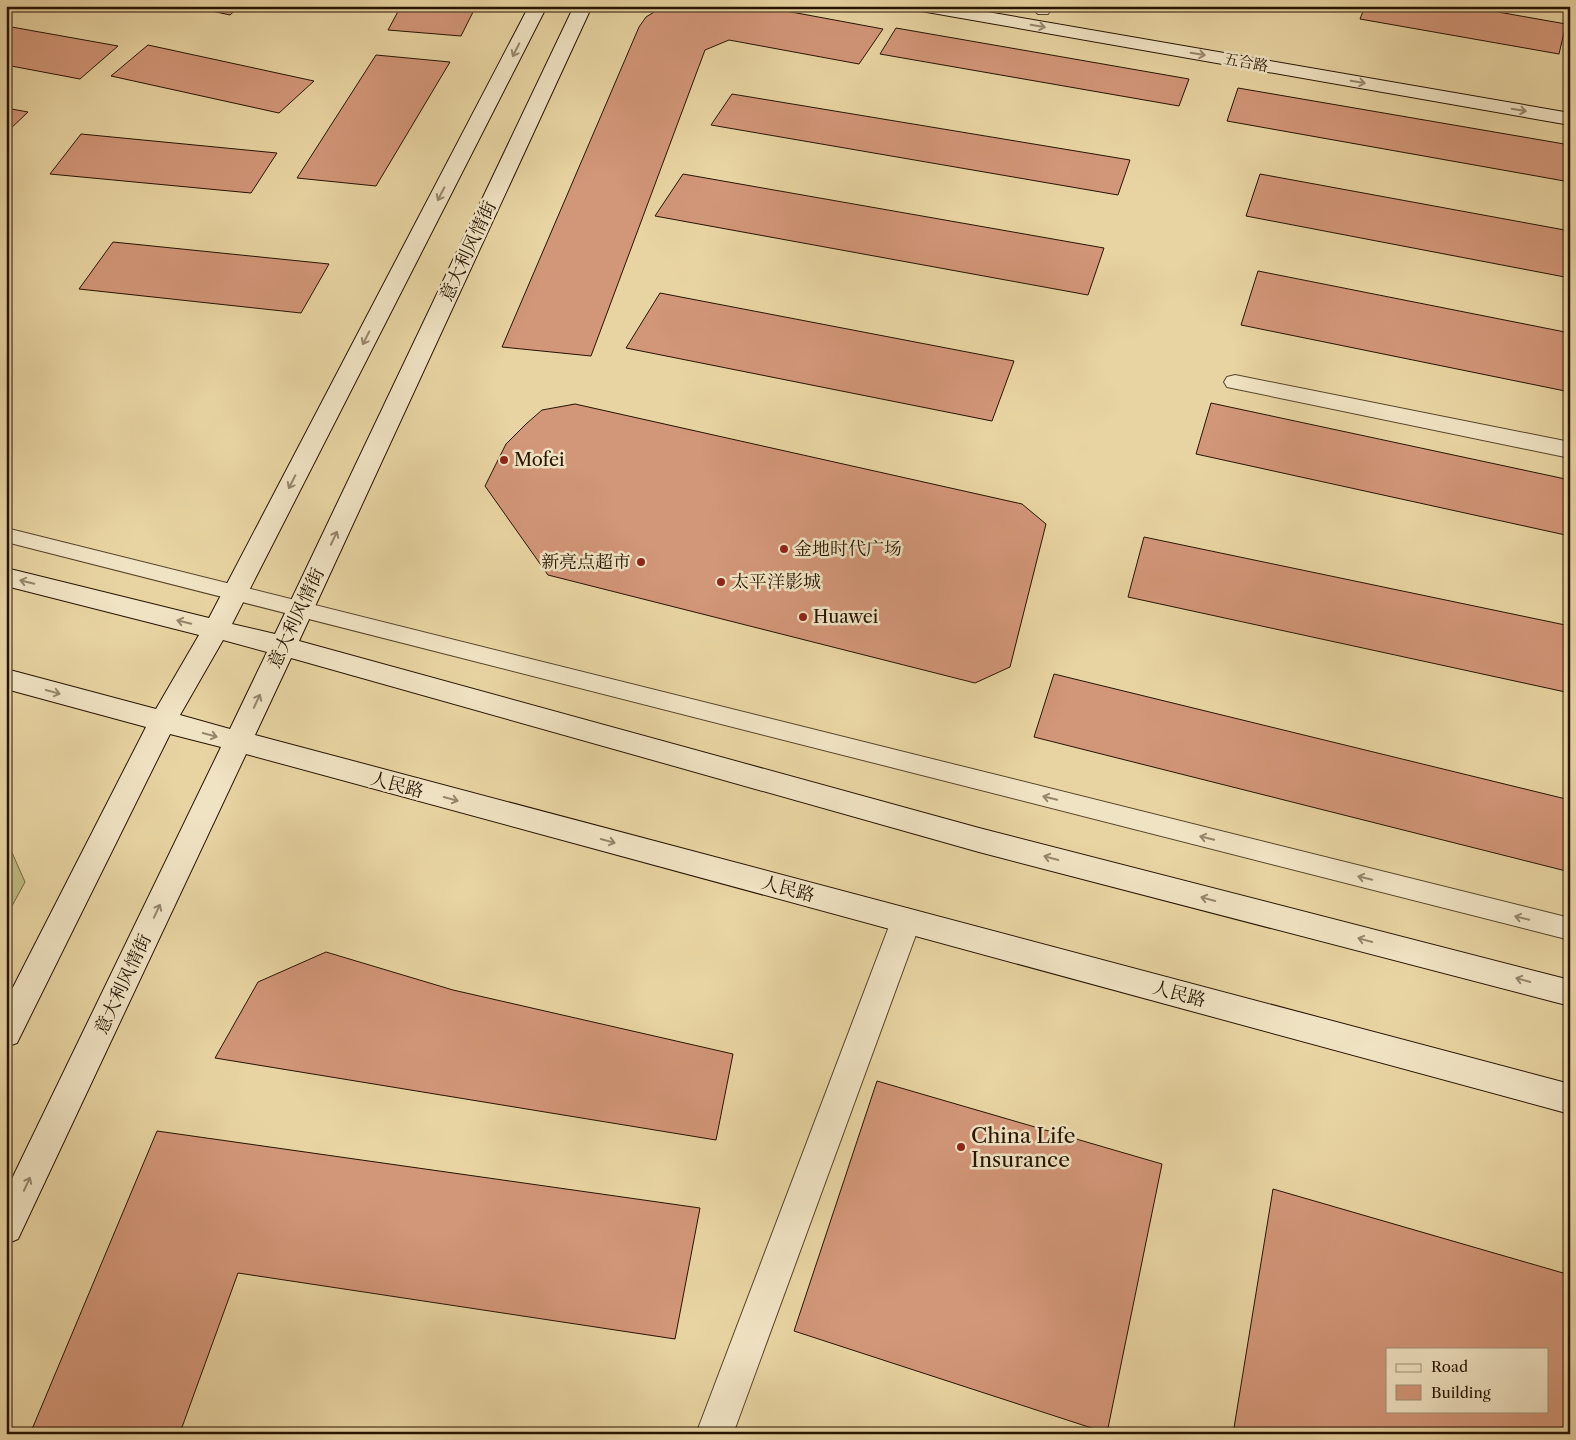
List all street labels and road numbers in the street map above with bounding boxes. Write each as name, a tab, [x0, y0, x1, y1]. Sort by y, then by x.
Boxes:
street label: 五合路	[1222, 49, 1270, 75]
street label: 意大利风情街	[435, 197, 501, 305]
street label: 意大利风情街	[263, 564, 329, 672]
street label: 人民路	[368, 767, 426, 803]
street label: 人民路	[759, 871, 817, 907]
street label: 意大利风情街	[90, 930, 156, 1038]
street label: 人民路	[1150, 976, 1208, 1012]

